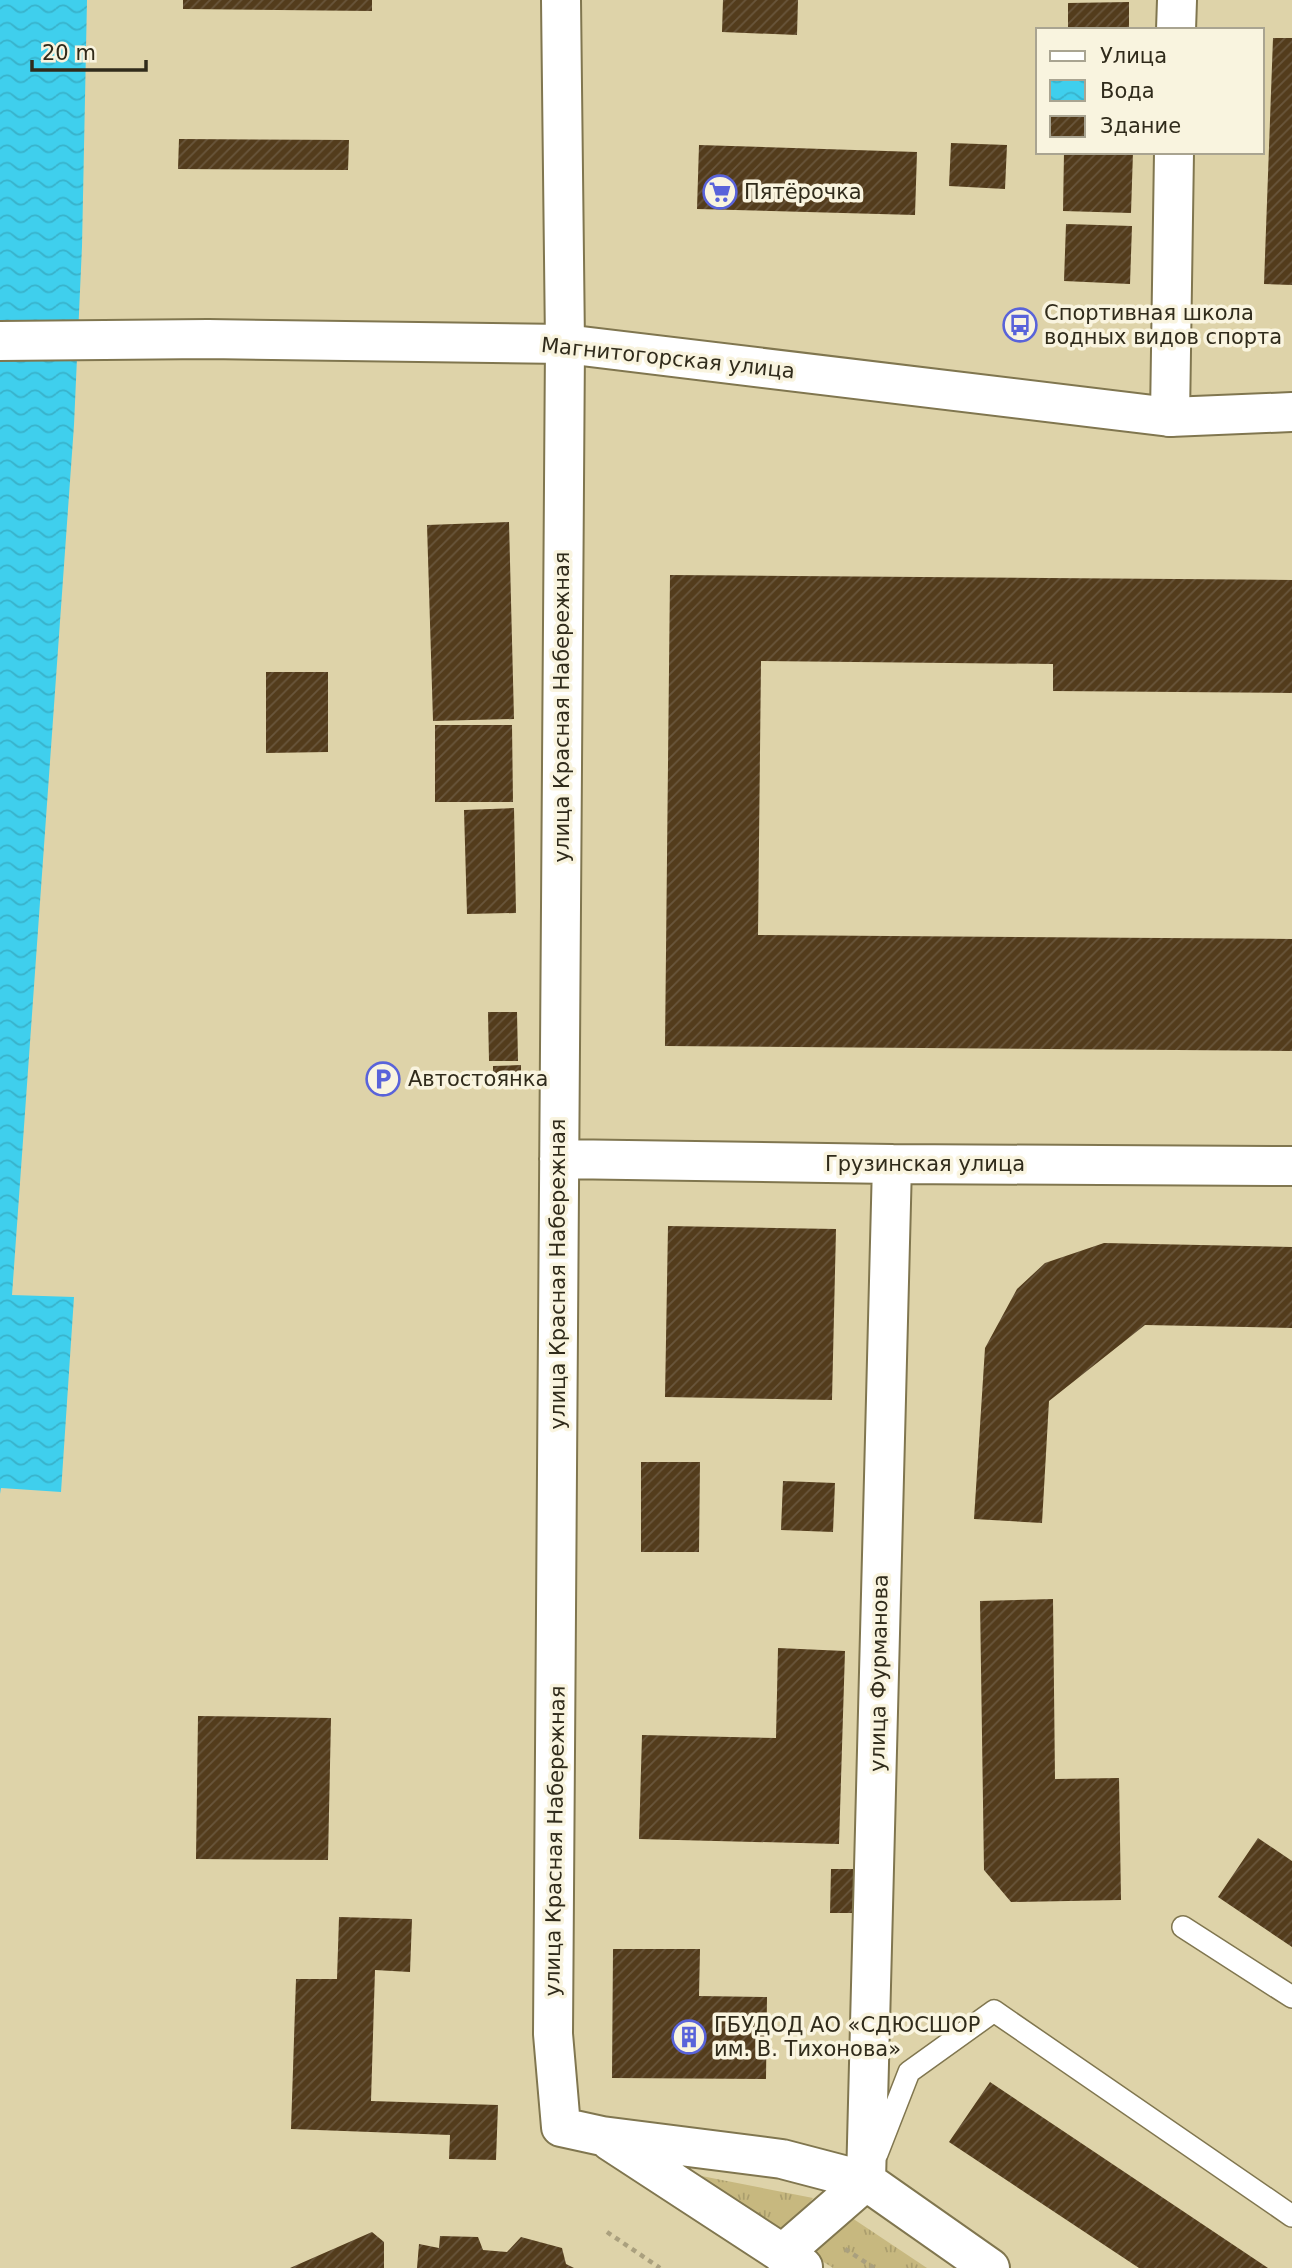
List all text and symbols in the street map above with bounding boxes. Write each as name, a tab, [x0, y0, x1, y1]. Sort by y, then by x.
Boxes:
scale bar	[32, 28, 145, 72]
legend	[1036, 28, 1264, 154]
text: 20 m	[42, 41, 96, 65]
text: Улица	[1100, 44, 1167, 68]
text: Вода	[1100, 79, 1155, 103]
text: Здание	[1100, 114, 1181, 138]
supermarket icon: Пятёрочка	[701, 173, 739, 211]
place label: Пятёрочка	[744, 180, 862, 204]
place label: Спортивная школа водных видов спорта	[1044, 301, 1282, 349]
bus stop icon: Спортивная школа водных видов спорта	[1001, 306, 1039, 344]
street label: Магнитогорская улица	[540, 333, 796, 383]
street label: улица Красная Набережная	[550, 552, 574, 862]
parking icon: Автостоянка	[364, 1060, 402, 1098]
place label: Автостоянка	[408, 1067, 548, 1091]
street label: улица Красная Набережная	[546, 1119, 570, 1429]
street label: Грузинская улица	[825, 1152, 1025, 1176]
street label: улица Фурманова	[865, 1574, 893, 1772]
street label: улица Красная Набережная	[540, 1685, 570, 1997]
place label: ГБУДОД АО «СДЮСШОР им. В. Тихонова»	[714, 2013, 981, 2061]
building icon: ГБУДОД АО «СДЮСШОР им. В. Тихонова»	[670, 2018, 708, 2056]

